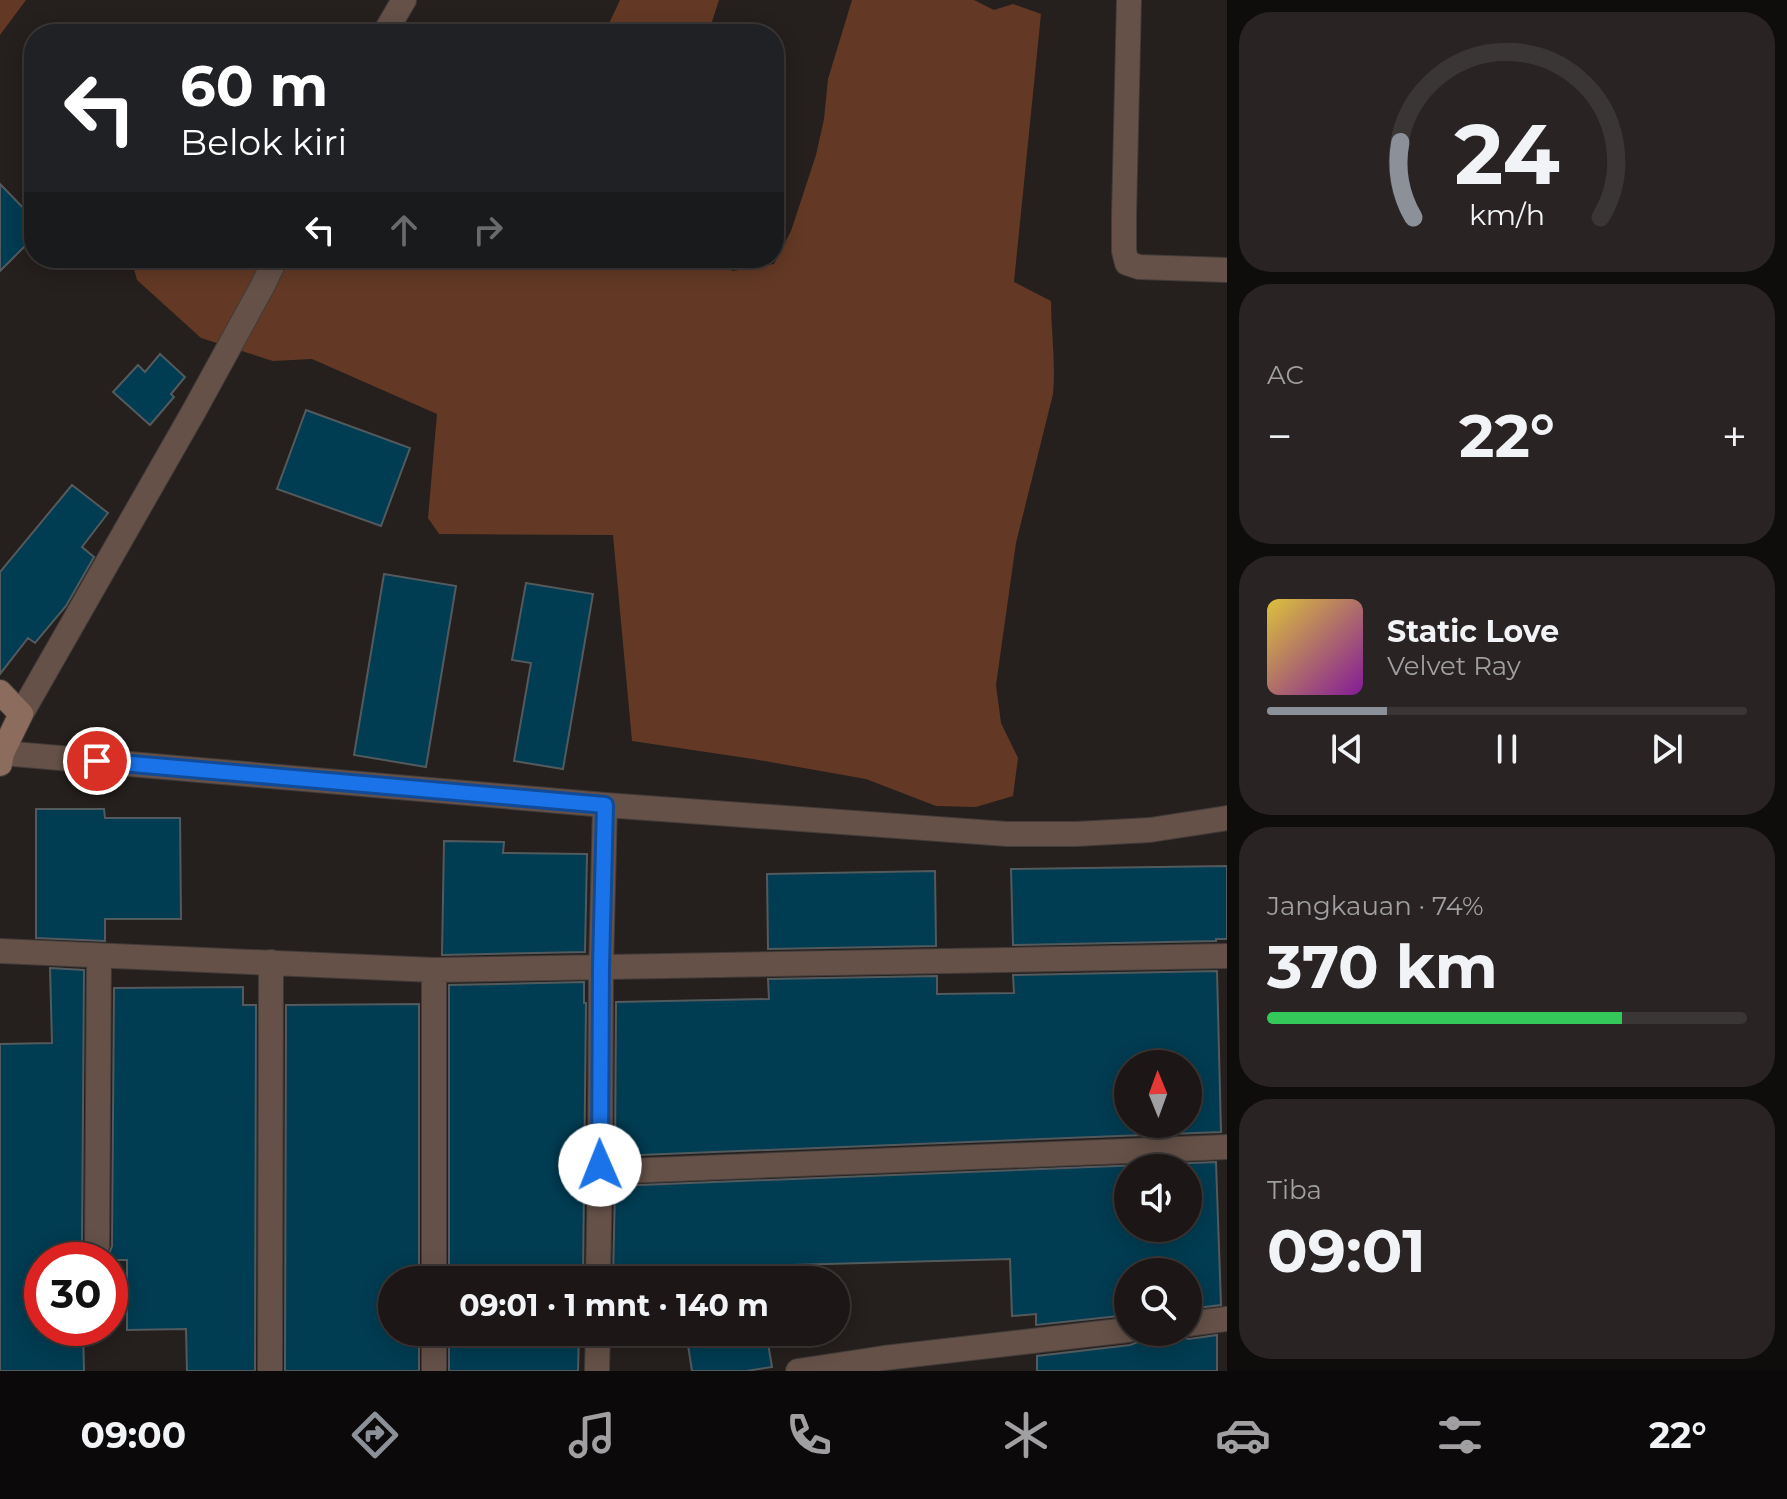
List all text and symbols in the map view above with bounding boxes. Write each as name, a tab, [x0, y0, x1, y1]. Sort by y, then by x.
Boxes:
text: 60 m	[180, 52, 328, 120]
icon: left	[48, 56, 152, 160]
text: 24	[1454, 102, 1560, 204]
text: Belok kiri	[180, 120, 347, 164]
text: km/h	[1469, 197, 1545, 232]
icon: left	[298, 208, 342, 252]
icon: ahead	[382, 208, 426, 252]
icon: right	[466, 208, 510, 252]
text: AC	[1267, 359, 1304, 391]
text: 22°	[1459, 399, 1555, 472]
text: −	[1267, 409, 1292, 463]
text: +	[1722, 409, 1747, 463]
text: Static Love	[1387, 613, 1559, 650]
text: Velvet Ray	[1387, 650, 1521, 682]
pin	[63, 727, 131, 795]
icon: previous	[1325, 727, 1369, 771]
icon: pause	[1485, 727, 1529, 771]
icon: next	[1645, 727, 1689, 771]
icon: arrive	[75, 739, 119, 783]
text: Jangkauan · 74%	[1267, 890, 1484, 922]
text: 370 km	[1267, 930, 1498, 1003]
north arrow	[1114, 1050, 1202, 1138]
map controls	[1114, 1050, 1202, 1346]
position arrow	[558, 1123, 642, 1207]
button: sound	[1114, 1154, 1202, 1242]
text: Tiba	[1267, 1174, 1322, 1206]
text: 09:01	[1267, 1214, 1426, 1287]
speed limit sign: 30	[24, 1242, 128, 1346]
button: search	[1114, 1258, 1202, 1346]
text: 09:01 · 1 mnt · 140 m	[459, 1287, 769, 1324]
icon: directions	[347, 1407, 403, 1463]
icon: music	[564, 1407, 620, 1463]
icon: phone	[781, 1407, 837, 1463]
icon: climate	[998, 1407, 1054, 1463]
icon: car	[1215, 1407, 1271, 1463]
icon: filters	[1432, 1407, 1488, 1463]
text: 09:00	[80, 1413, 186, 1457]
text: 22°	[1649, 1413, 1707, 1457]

